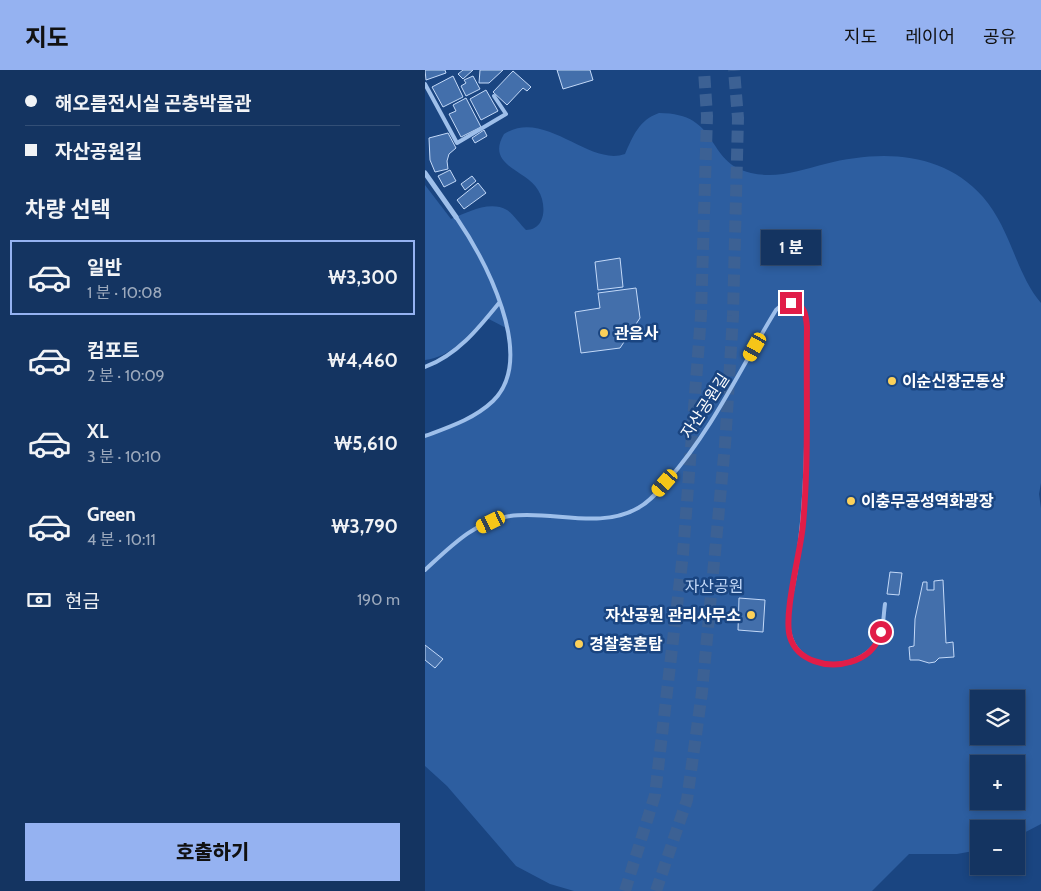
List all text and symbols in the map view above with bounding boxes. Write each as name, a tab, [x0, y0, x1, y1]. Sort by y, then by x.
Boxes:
text: 지도	[25, 23, 69, 52]
text: 지도	[844, 26, 877, 48]
text: 레이어	[905, 26, 955, 48]
text: 공유	[983, 26, 1016, 48]
text: 해오름전시실 곤충박물관	[55, 92, 252, 115]
text: 자산공원길	[55, 140, 142, 163]
text: 차량 선택	[25, 196, 111, 223]
callout: 1 분	[761, 230, 821, 266]
text: 1 분	[779, 238, 803, 257]
icon: car	[27, 255, 72, 300]
text: 일반	[87, 256, 122, 279]
text: ₩3,300	[328, 266, 398, 289]
text: 1 분 · 10:08	[87, 283, 162, 302]
route end	[780, 292, 802, 314]
place label: 관음사	[614, 324, 658, 343]
marker: 관음사	[598, 327, 610, 339]
car	[741, 330, 768, 364]
icon: car	[27, 338, 72, 383]
text: 컴포트	[87, 339, 139, 362]
text: ₩4,460	[328, 349, 398, 372]
text: 2 분 · 10:09	[87, 366, 165, 385]
street label: 자산공원길	[677, 370, 733, 442]
place label: 이순신장군동상	[902, 372, 1005, 391]
marker: 이순신장군동상	[886, 375, 898, 387]
text: XL	[87, 420, 108, 443]
icon: car	[27, 421, 72, 466]
text: ₩5,610	[334, 432, 398, 455]
text: 3 분 · 10:10	[87, 447, 161, 466]
car	[649, 467, 680, 499]
place label: 이충무공성역화광장	[861, 492, 994, 511]
marker: 이충무공성역화광장	[845, 495, 857, 507]
text: Green	[87, 503, 136, 526]
icon: car	[27, 504, 72, 549]
car	[474, 509, 507, 535]
text: ₩3,790	[331, 515, 398, 538]
text: 4 분 · 10:11	[87, 530, 156, 549]
park label: 자산공원	[685, 577, 743, 596]
icon: cash	[25, 586, 53, 614]
text: 현금	[65, 590, 100, 613]
text: 190 m	[357, 590, 400, 609]
place label: 자산공원 관리사무소	[605, 606, 741, 625]
marker: 자산공원 관리사무소	[745, 609, 757, 621]
route start	[870, 621, 892, 643]
place label: 경찰충혼탑	[589, 635, 663, 654]
marker: 경찰충혼탑	[573, 638, 585, 650]
map controls	[970, 690, 1025, 875]
button: layers	[970, 690, 1025, 745]
button: +	[970, 755, 1025, 810]
button: −	[970, 820, 1025, 875]
button: 호출하기	[25, 823, 400, 881]

